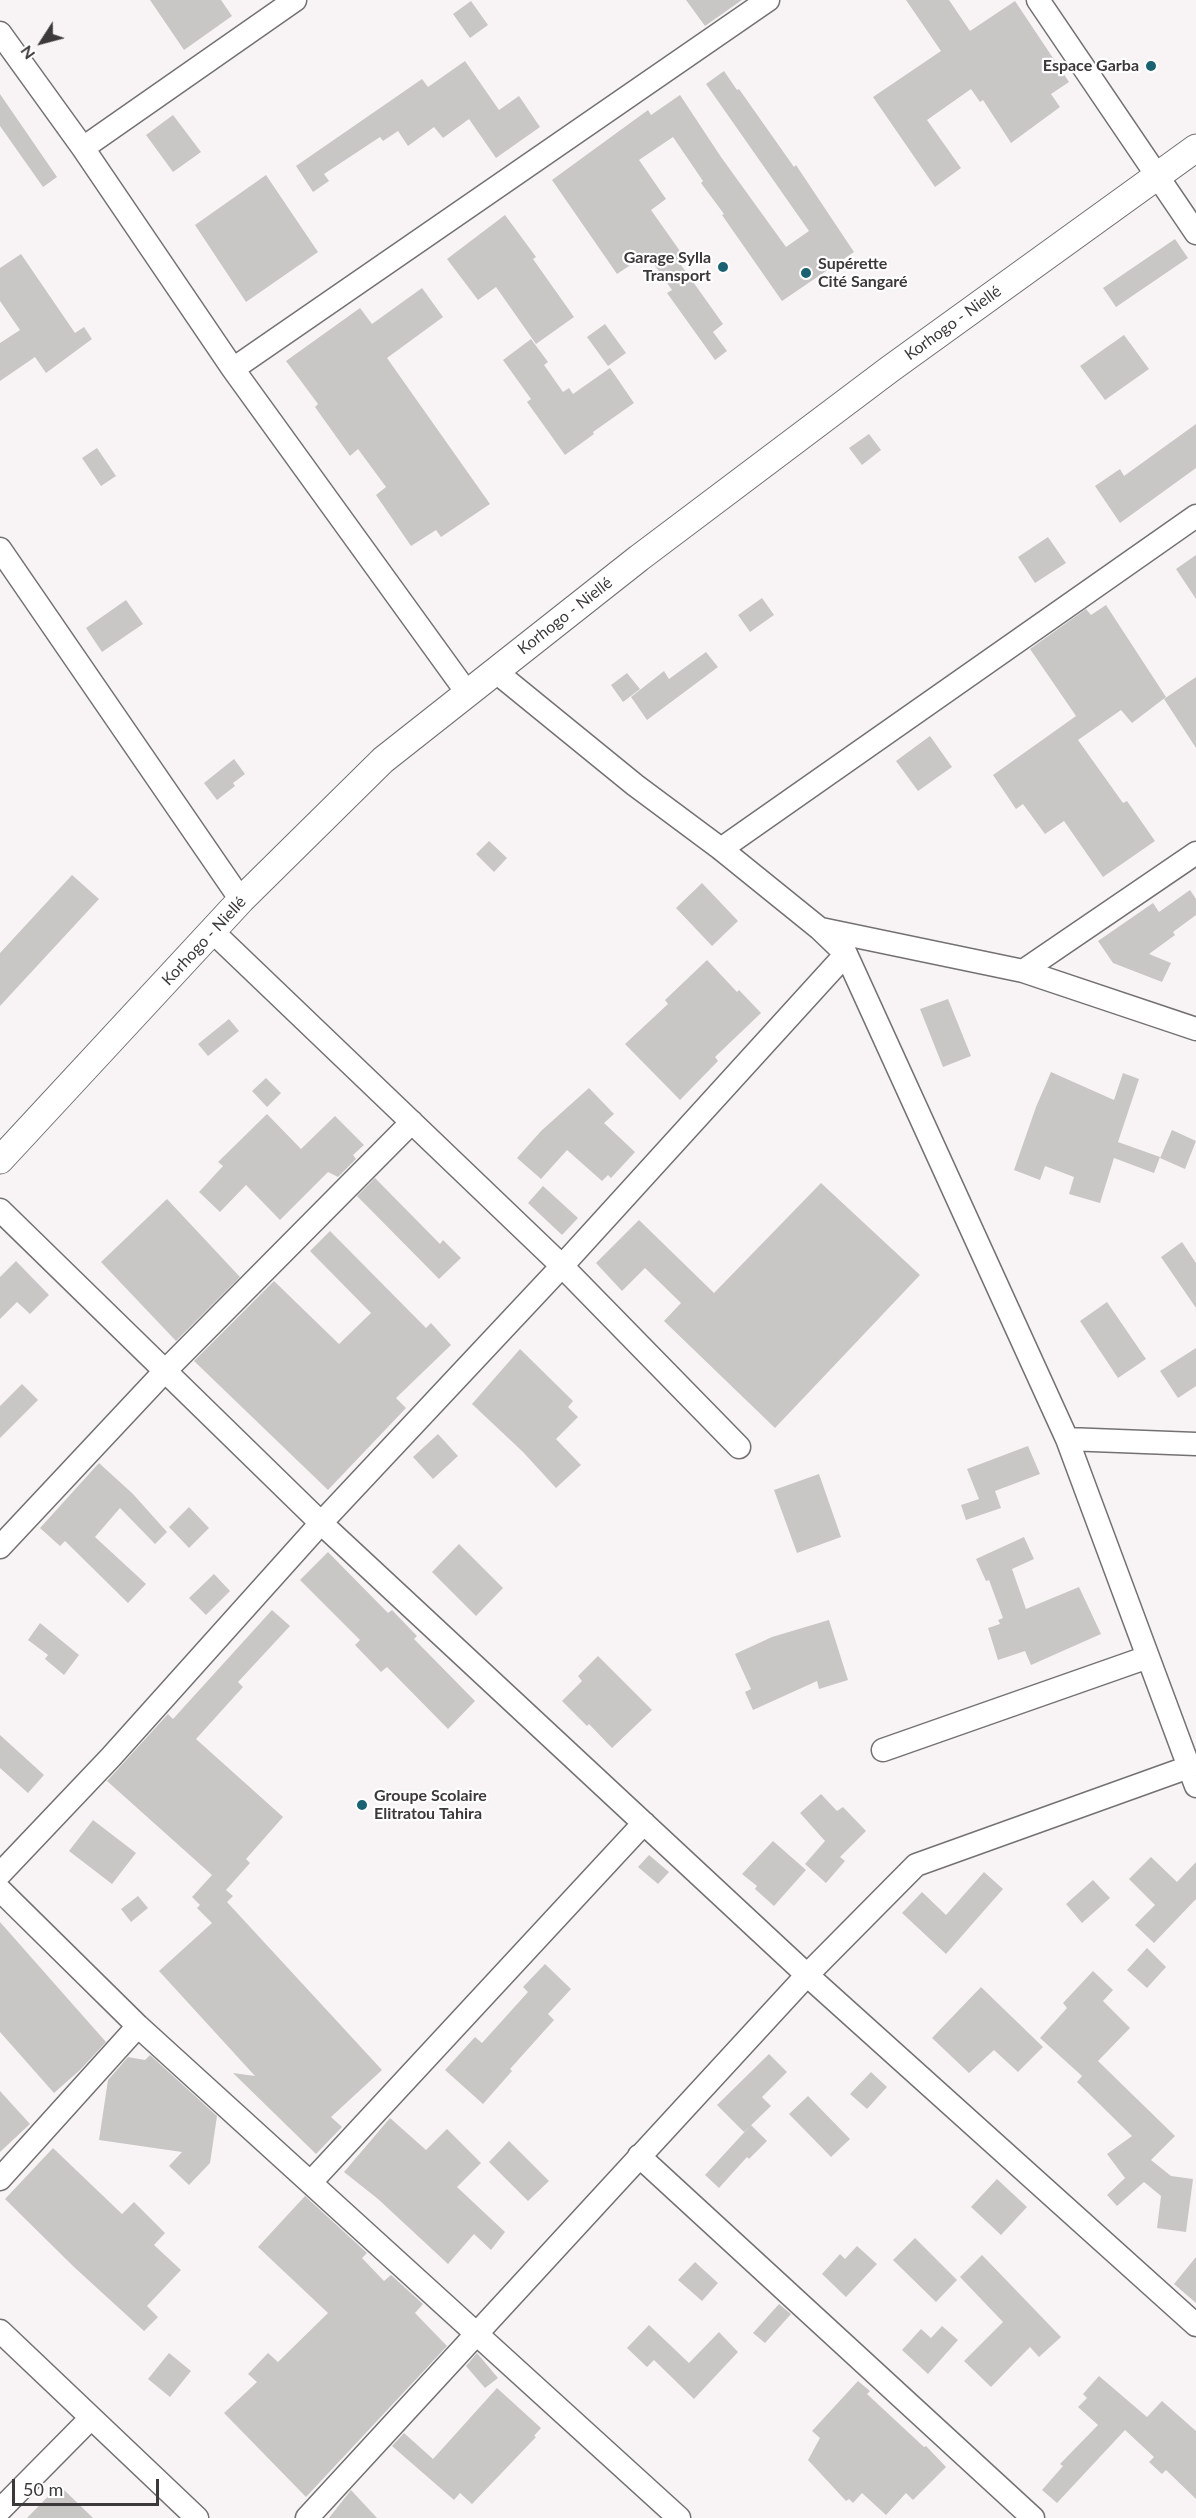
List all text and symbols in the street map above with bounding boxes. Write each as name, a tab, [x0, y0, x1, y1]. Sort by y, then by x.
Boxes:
north arrow	[12, 12, 72, 72]
text: N	[16, 42, 38, 63]
place label: Espace Garba	[1043, 56, 1139, 76]
marker: Espace Garba	[1144, 59, 1158, 73]
place label: Garage Sylla Transport	[624, 248, 711, 286]
place label: Supérette Cité Sangaré	[818, 254, 908, 292]
marker: Garage Sylla Transport	[716, 260, 730, 274]
marker: Supérette Cité Sangaré	[799, 266, 813, 280]
street label: Korhogo - Niellé	[901, 282, 1005, 364]
street label: Korhogo - Niellé	[514, 573, 616, 659]
street label: Korhogo - Niellé	[158, 893, 250, 989]
place label: Groupe Scolaire Elitratou Tahira	[374, 1786, 487, 1824]
marker: Groupe Scolaire Elitratou Tahira	[355, 1798, 369, 1812]
scale bar	[15, 2467, 162, 2505]
text: 50 m	[23, 2478, 63, 2500]

